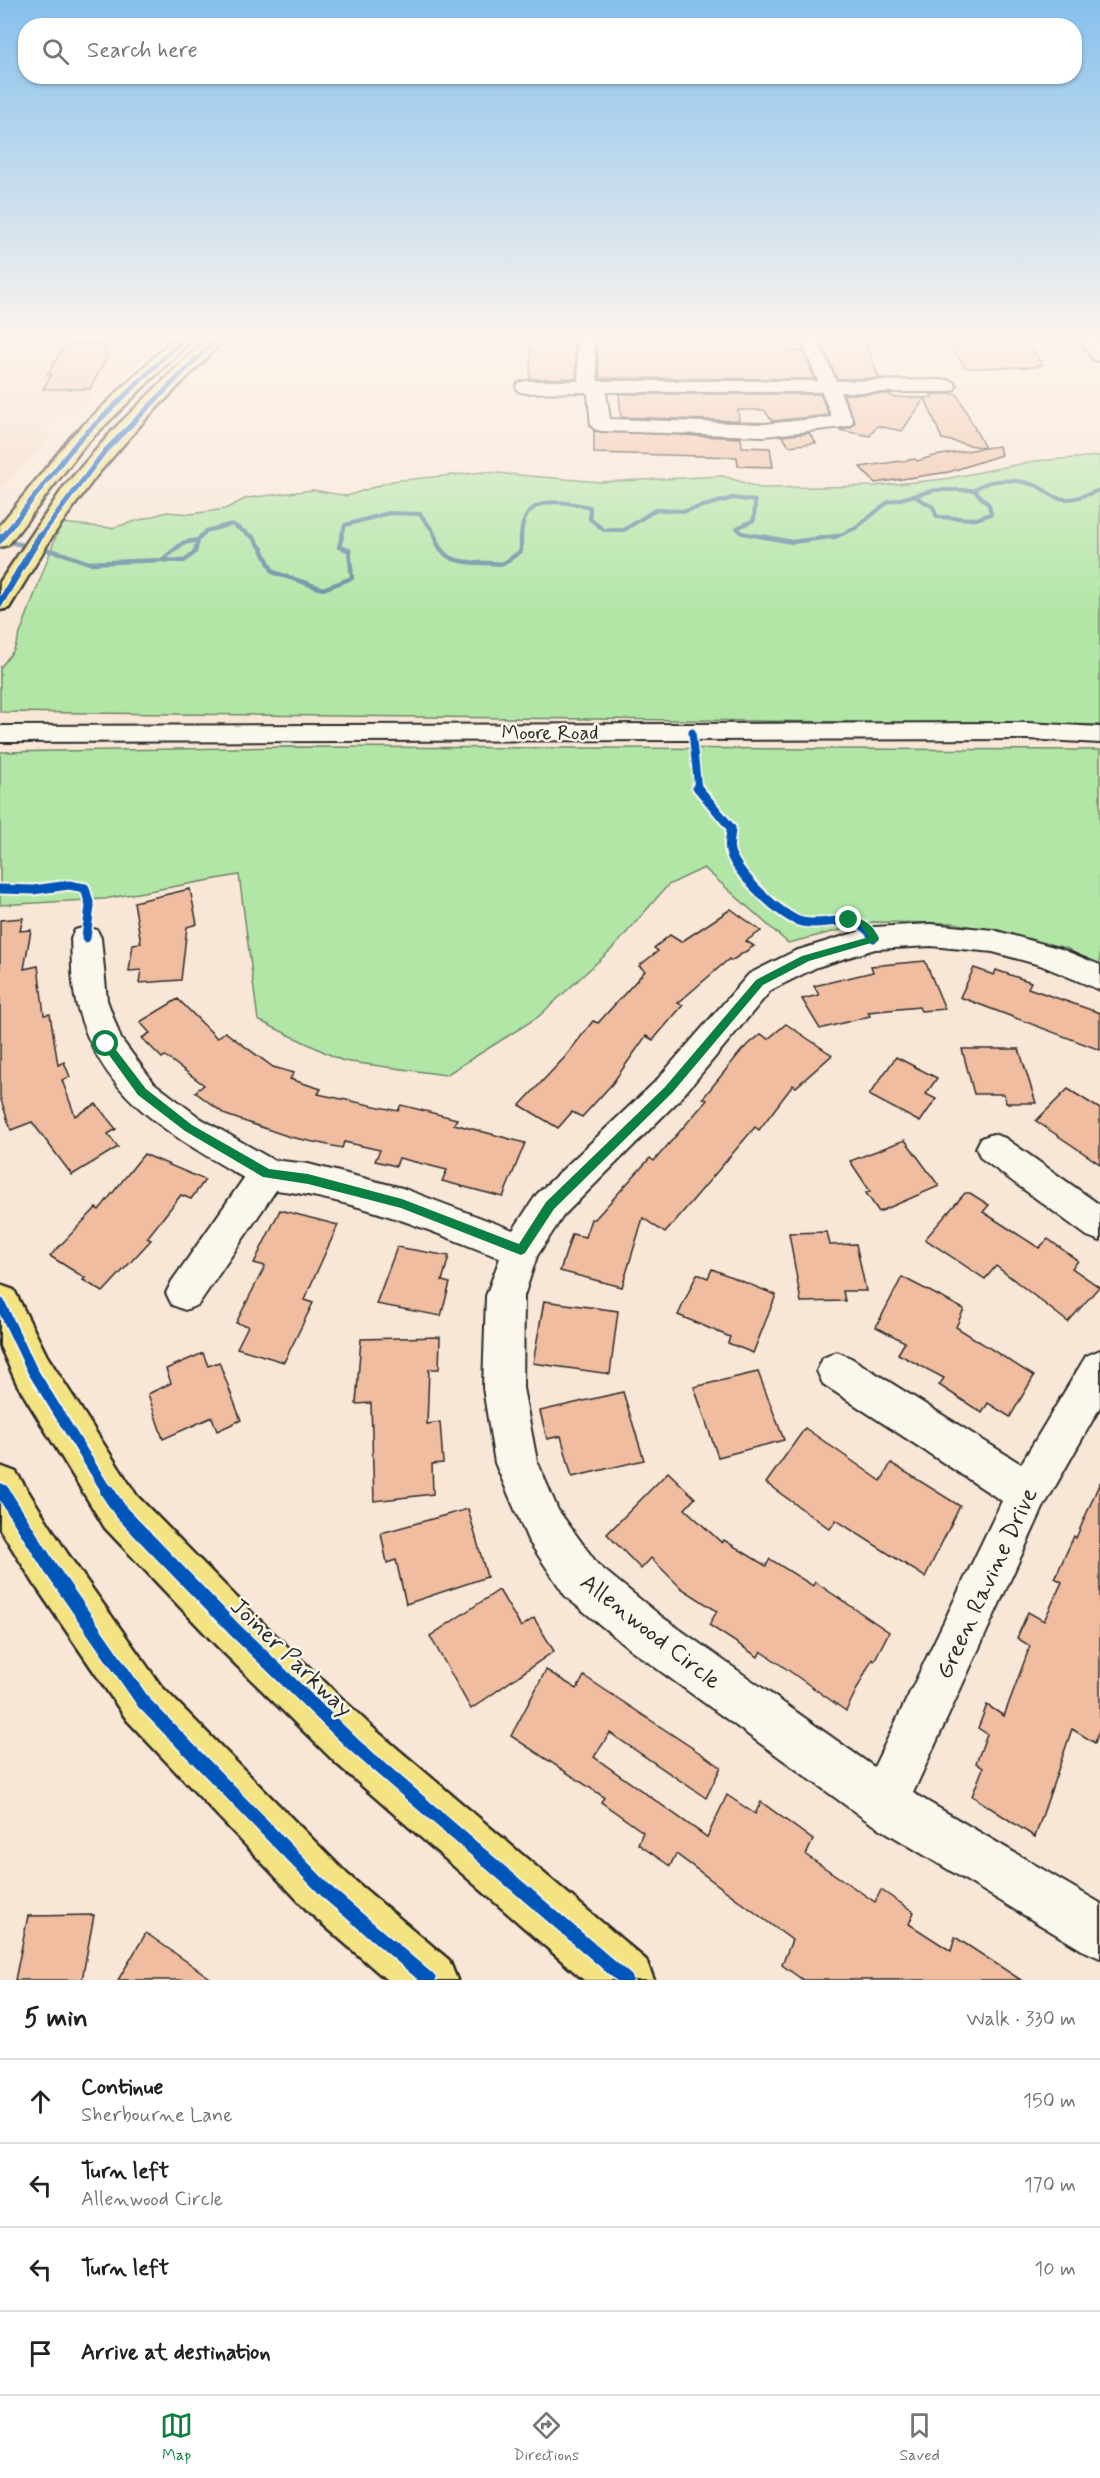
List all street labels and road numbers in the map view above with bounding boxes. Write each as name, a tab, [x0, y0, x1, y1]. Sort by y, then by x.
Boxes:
street label: Moore Road	[502, 720, 598, 747]
street label: Green Ravine Drive	[929, 1483, 1045, 1684]
street label: Allenwood Circle	[573, 1567, 727, 1697]
street label: Joiner Parkway	[223, 1592, 359, 1725]

